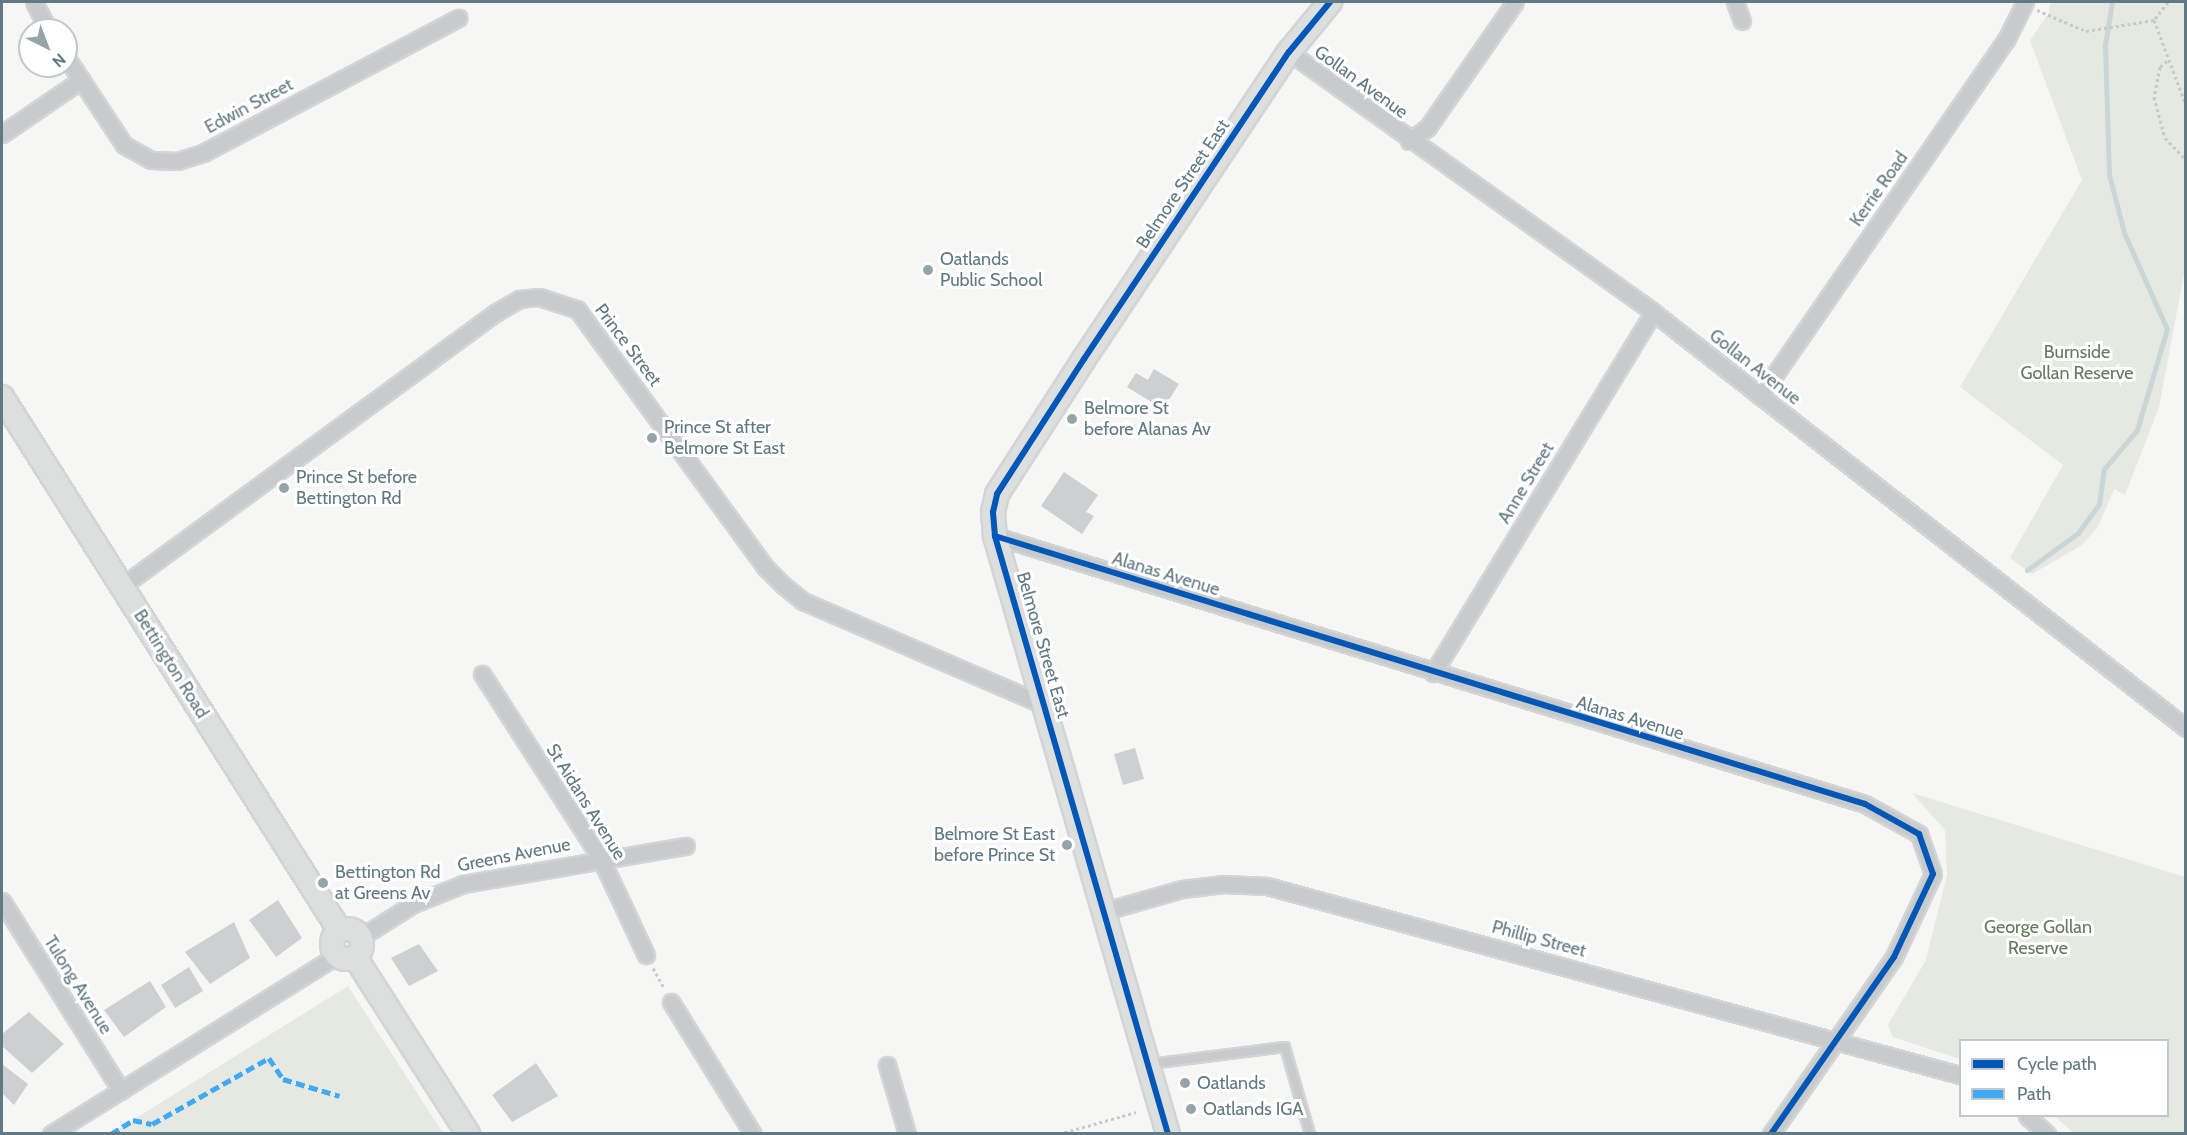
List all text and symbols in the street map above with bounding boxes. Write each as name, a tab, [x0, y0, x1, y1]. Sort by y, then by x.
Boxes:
north arrow	[18, 18, 78, 78]
street label: Gollan Avenue	[1310, 41, 1412, 123]
text: N	[48, 49, 70, 71]
street label: Edwin Street	[201, 74, 297, 138]
street label: Belmore Street East	[1132, 115, 1234, 253]
street label: Kerrie Road	[1845, 147, 1913, 231]
place label: Oatlands Public School	[940, 249, 1042, 292]
marker: Oatlands Public School	[921, 263, 935, 277]
street label: Prince Street	[590, 300, 666, 390]
street label: Gollan Avenue	[1705, 325, 1805, 409]
park label: Burnside Gollan Reserve	[2020, 342, 2134, 385]
place label: Belmore St before Alanas Av	[1084, 398, 1211, 440]
marker: Belmore St before Alanas Av	[1065, 412, 1079, 426]
place label: Prince St after Belmore St East	[664, 417, 785, 460]
marker: Prince St after Belmore St East	[645, 431, 659, 445]
street label: Anne Street	[1493, 439, 1559, 527]
place label: Prince St before Bettington Rd	[296, 467, 417, 510]
marker: Prince St before Bettington Rd	[277, 481, 291, 495]
street label: Alanas Avenue	[1110, 547, 1222, 601]
street label: Belmore Street East	[1012, 569, 1074, 721]
street label: Bettington Road	[129, 606, 213, 722]
street label: Alanas Avenue	[1574, 691, 1686, 745]
street label: St Aidans Avenue	[542, 740, 630, 864]
place label: Belmore St East before Prince St	[934, 824, 1055, 866]
street label: Greens Avenue	[456, 833, 572, 877]
marker: Belmore St East before Prince St	[1060, 838, 1074, 852]
place label: Bettington Rd at Greens Av	[335, 862, 440, 904]
marker: Bettington Rd at Greens Av	[316, 876, 330, 890]
street label: Phillip Street	[1490, 916, 1588, 962]
park label: George Gollan Reserve	[1984, 917, 2092, 960]
street label: Tulong Avenue	[39, 932, 117, 1038]
legend	[1959, 1039, 2169, 1117]
text: Cycle path	[2017, 1053, 2097, 1075]
place label: Oatlands	[1197, 1072, 1266, 1094]
marker: Oatlands	[1178, 1076, 1192, 1090]
text: Path	[2017, 1083, 2051, 1105]
place label: Oatlands IGA	[1203, 1098, 1303, 1120]
marker: Oatlands IGA	[1184, 1102, 1198, 1116]

